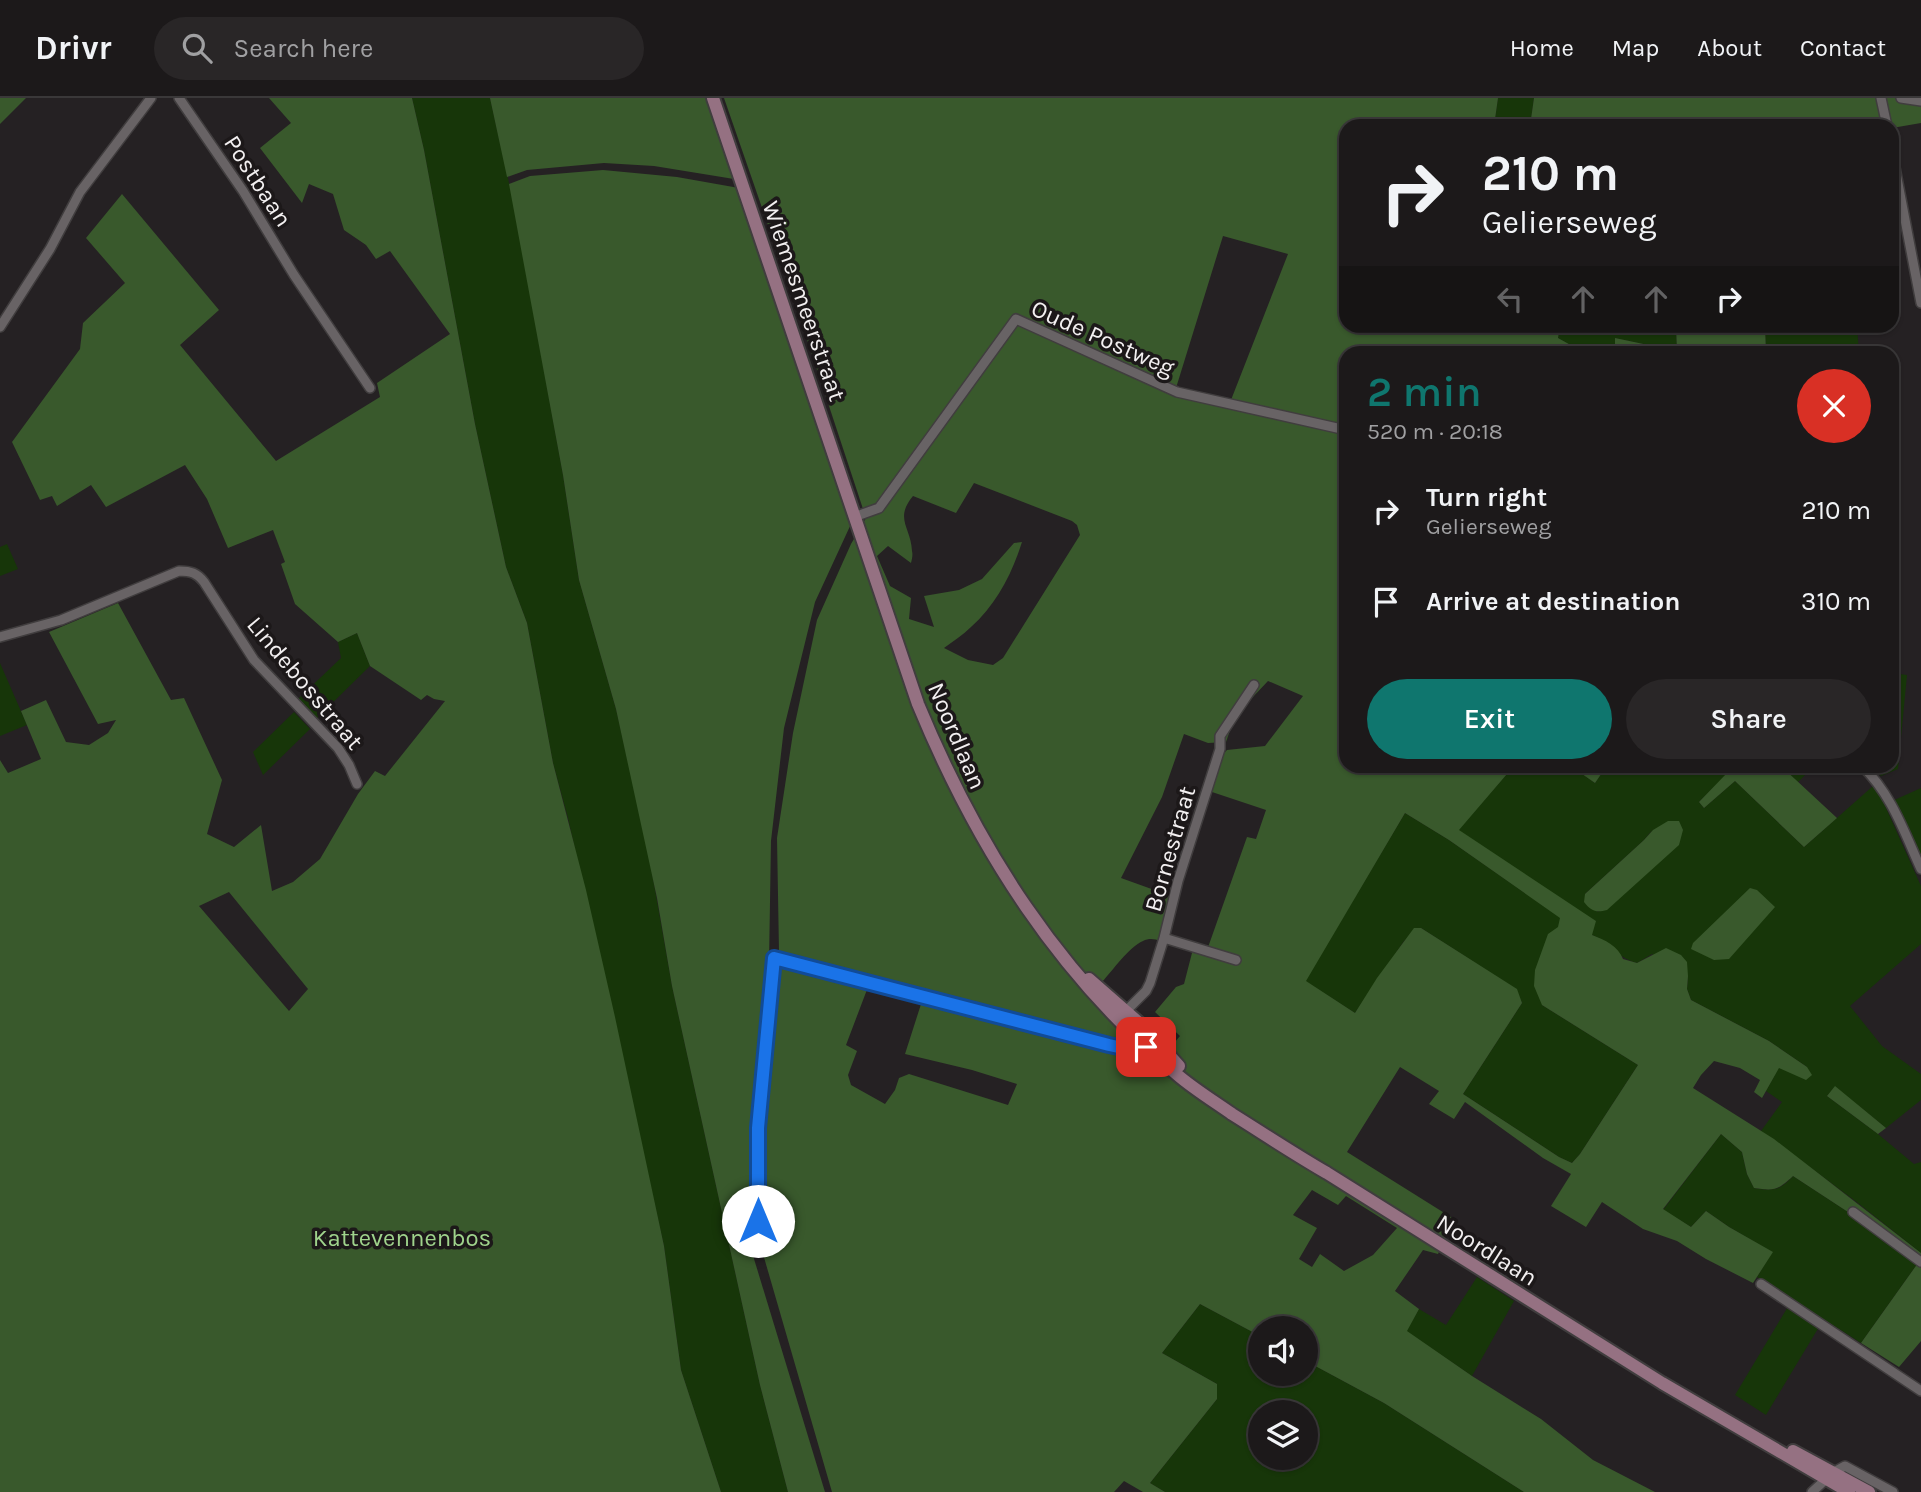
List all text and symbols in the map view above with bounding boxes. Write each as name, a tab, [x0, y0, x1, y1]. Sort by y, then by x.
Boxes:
search box	[154, 17, 644, 80]
text: Drivr	[35, 29, 112, 67]
icon: search	[178, 29, 216, 67]
text: Search here	[234, 33, 373, 64]
text: Home	[1510, 34, 1574, 62]
text: Map	[1612, 34, 1659, 62]
text: About	[1697, 34, 1762, 62]
text: Contact	[1800, 34, 1886, 62]
street label: Postbaan	[218, 130, 298, 232]
text: 210 m	[1482, 145, 1619, 202]
icon: right	[1367, 147, 1458, 238]
street label: Wiemesmeerstraat	[757, 197, 851, 405]
text: Gelierseweg	[1482, 204, 1656, 241]
icon: left	[1491, 280, 1529, 318]
icon: ahead	[1564, 280, 1602, 318]
icon: ahead	[1637, 280, 1675, 318]
icon: right	[1710, 280, 1748, 318]
street label: Oude Postweg	[1027, 294, 1179, 382]
text: 2 min	[1367, 367, 1482, 417]
button: close	[1797, 369, 1871, 443]
text: 520 m · 20:18	[1367, 418, 1503, 445]
text: Turn right	[1426, 482, 1547, 513]
icon: right	[1367, 492, 1405, 530]
text: 210 m	[1801, 495, 1871, 526]
text: Gelierseweg	[1426, 513, 1551, 540]
icon: arrive	[1367, 583, 1405, 621]
text: Arrive at destination	[1426, 586, 1680, 617]
text: 310 m	[1801, 586, 1871, 617]
street label: Lindebosstraat	[241, 611, 369, 755]
street label: Noordlaan	[922, 678, 992, 794]
button: Exit	[1367, 679, 1612, 759]
button: Share	[1626, 679, 1871, 759]
street label: Bornestraat	[1139, 783, 1201, 915]
pin	[1116, 1017, 1176, 1077]
icon: arrive	[1127, 1028, 1165, 1066]
position arrow	[721, 1184, 795, 1258]
street label: Noordlaan	[1432, 1208, 1542, 1292]
park label: Kattevennenbos	[313, 1224, 491, 1252]
map controls	[1248, 1316, 1318, 1470]
button: sound	[1248, 1316, 1318, 1386]
button: layers	[1248, 1400, 1318, 1470]

